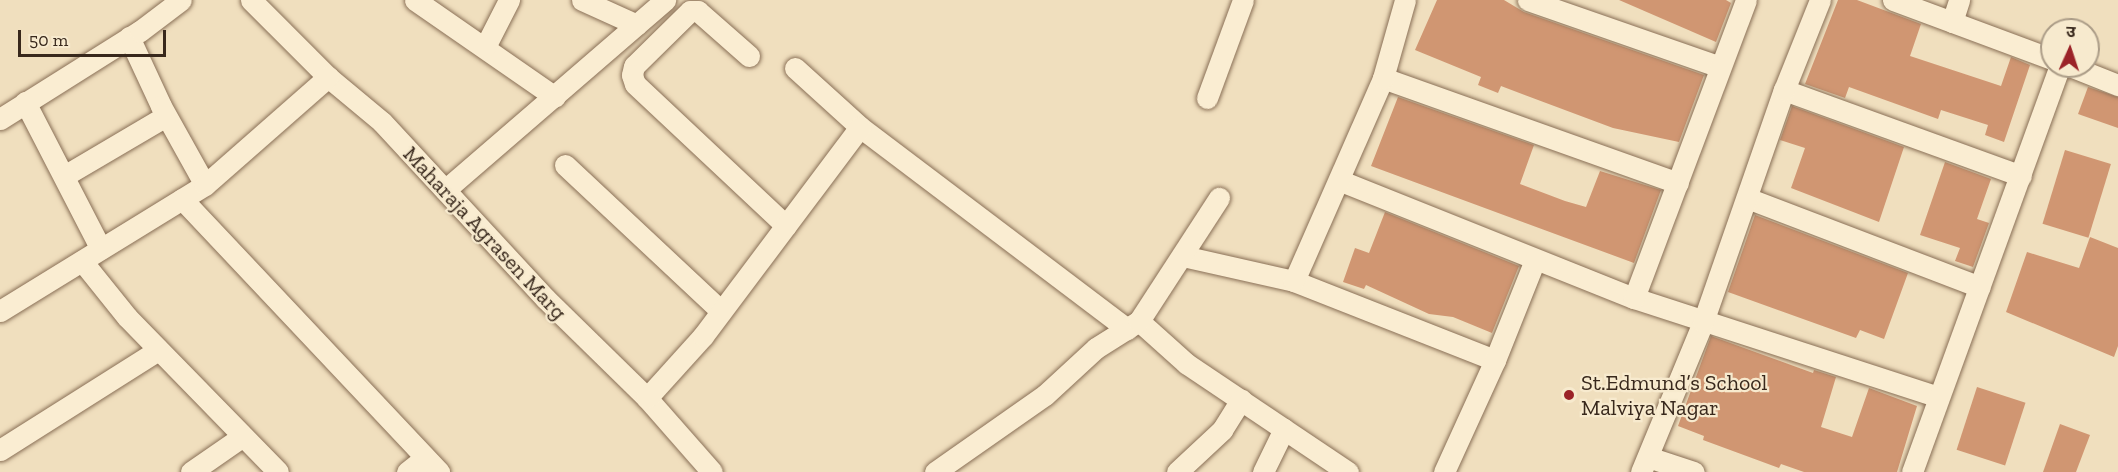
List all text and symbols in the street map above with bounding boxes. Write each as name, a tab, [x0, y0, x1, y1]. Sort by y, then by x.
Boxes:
scale bar	[21, 18, 170, 56]
north arrow	[2040, 18, 2100, 78]
text: उ	[2066, 22, 2076, 41]
text: 50 m	[29, 29, 68, 51]
street label: Maharaja Agrasen Marg	[397, 140, 573, 326]
place label: St.Edmund’s School Malviya Nagar	[1581, 369, 1767, 420]
marker: St.Edmund’s School Malviya Nagar	[1562, 388, 1576, 402]

